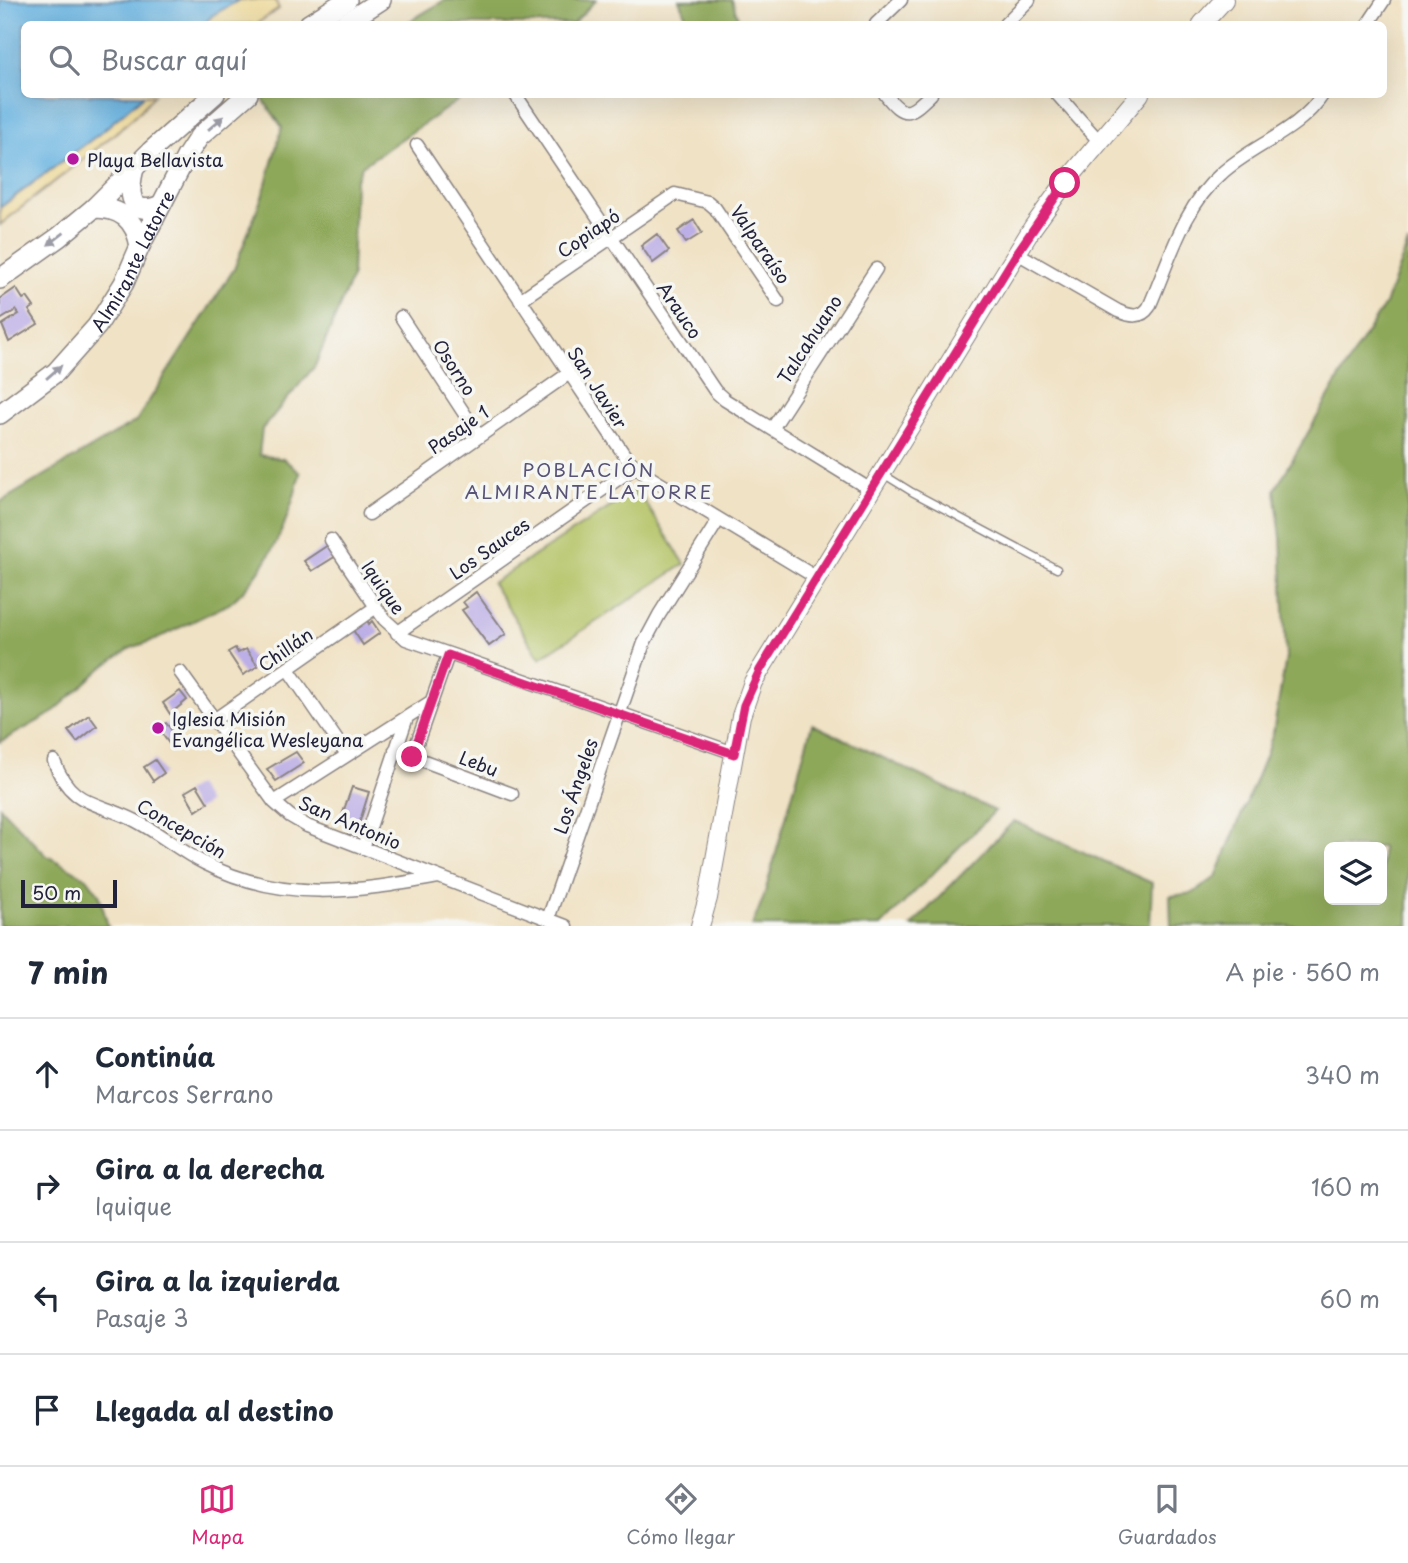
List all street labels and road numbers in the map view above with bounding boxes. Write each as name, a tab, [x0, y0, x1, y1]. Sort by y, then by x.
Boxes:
street label: Almirante Latorre	[84, 185, 180, 336]
street label: Valparaíso	[725, 199, 797, 289]
street label: Copiapó	[551, 202, 625, 264]
street label: Arauco	[651, 276, 709, 344]
street label: Talcahuano	[770, 289, 848, 389]
street label: Osorno	[427, 333, 483, 401]
street label: San Javier	[561, 341, 635, 434]
street label: Pasaje 1	[422, 398, 494, 460]
street label: Los Sauces	[443, 510, 535, 586]
street label: Iquique	[356, 555, 412, 620]
street label: Chillán	[252, 620, 318, 678]
street label: Los Ángeles	[546, 734, 604, 837]
street label: Lebu	[456, 743, 502, 783]
street label: San Antonio	[295, 788, 405, 856]
street label: Concepción	[132, 791, 232, 865]

